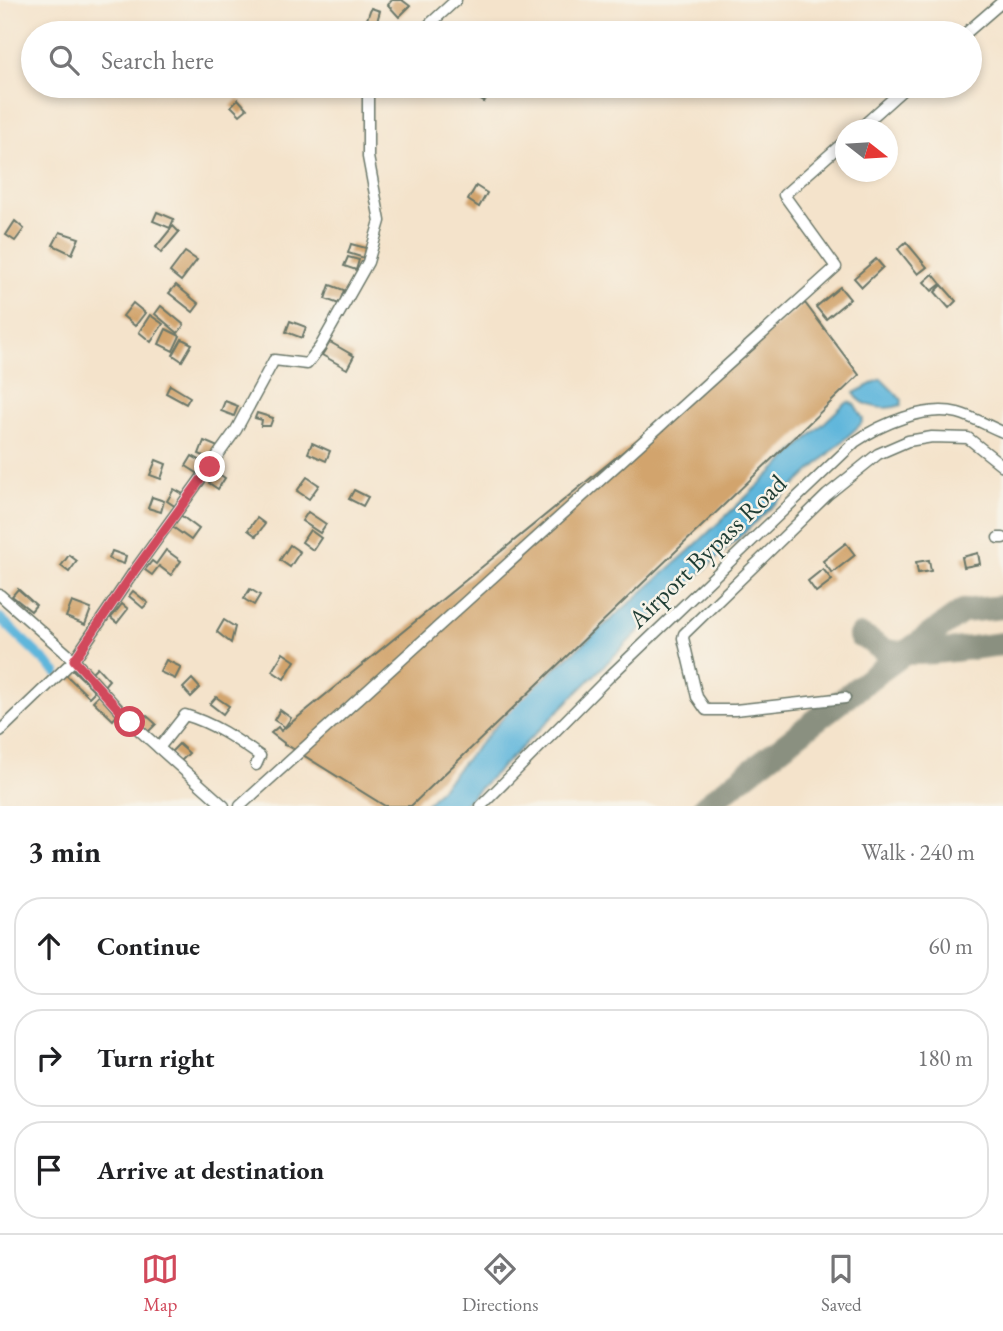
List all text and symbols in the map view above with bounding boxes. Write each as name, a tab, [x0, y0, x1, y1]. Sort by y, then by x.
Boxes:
search box	[21, 21, 982, 98]
icon: search	[45, 41, 83, 79]
text: Search here	[101, 43, 214, 77]
north arrow	[835, 119, 898, 182]
route end	[194, 451, 225, 482]
street label: Airport Bypass Road	[620, 466, 794, 636]
route start	[114, 706, 145, 737]
text: 3 min	[28, 832, 101, 871]
text: Walk · 240 m	[861, 837, 975, 867]
icon: ahead	[30, 927, 68, 965]
text: Continue	[97, 929, 200, 963]
text: 60 m	[928, 931, 973, 961]
icon: right	[30, 1039, 68, 1077]
text: Turn right	[97, 1041, 215, 1075]
text: 180 m	[917, 1043, 973, 1073]
icon: arrive	[30, 1151, 68, 1189]
text: Arrive at destination	[97, 1153, 324, 1187]
tab: Map	[141, 1250, 179, 1317]
tab: Directions	[462, 1250, 538, 1317]
tab: Saved	[821, 1250, 862, 1317]

